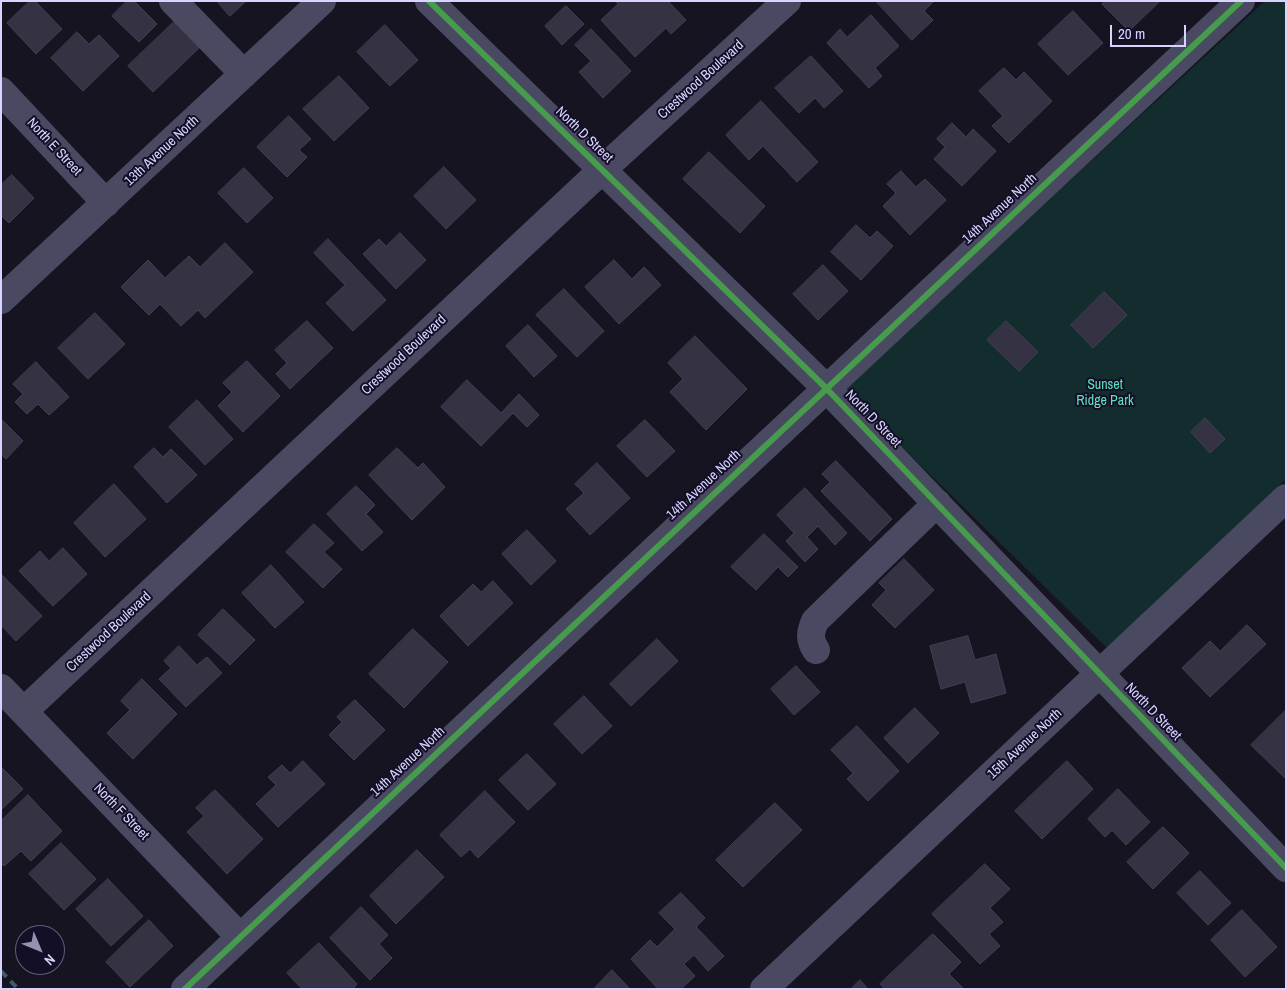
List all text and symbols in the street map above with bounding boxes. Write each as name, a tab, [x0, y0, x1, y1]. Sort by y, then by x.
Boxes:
scale bar	[1112, 15, 1188, 47]
text: 20 m	[1118, 23, 1145, 44]
street label: Crestwood Boulevard	[655, 37, 747, 123]
street label: North D Street	[552, 103, 616, 167]
street label: 13th Avenue North	[121, 112, 203, 190]
street label: North E Street	[23, 115, 85, 179]
street label: 14th Avenue North	[959, 170, 1041, 248]
street label: Crestwood Boulevard	[358, 311, 450, 399]
park label: Sunset Ridge Park	[1076, 377, 1134, 410]
street label: North D Street	[841, 387, 905, 451]
street label: 14th Avenue North	[663, 446, 745, 524]
street label: Crestwood Boulevard	[63, 588, 155, 676]
street label: North D Street	[1121, 680, 1185, 744]
street label: 15th Avenue North	[984, 705, 1066, 783]
street label: 14th Avenue North	[367, 723, 449, 801]
street label: North F Street	[90, 780, 152, 844]
north arrow	[15, 925, 65, 975]
text: N	[41, 951, 59, 969]

